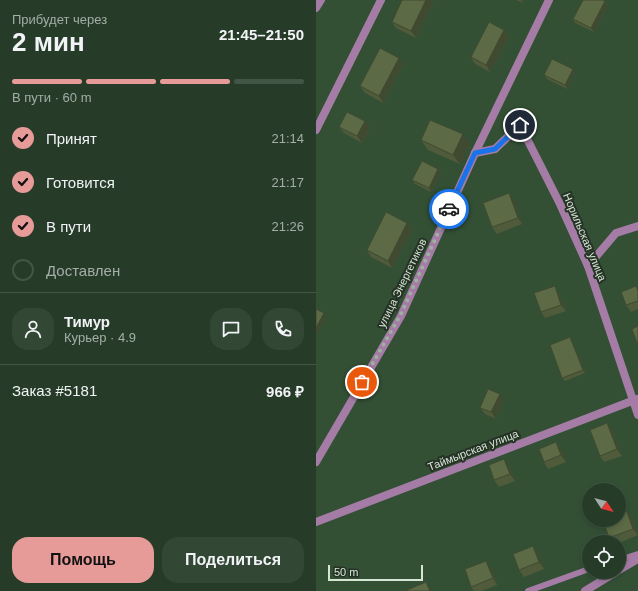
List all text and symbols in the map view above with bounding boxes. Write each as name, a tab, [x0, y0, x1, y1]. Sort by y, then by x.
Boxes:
text: Прибудет через	[12, 12, 107, 27]
text: 21:45–21:50	[219, 26, 304, 43]
text: 2 мин	[12, 27, 85, 57]
text: В пути · 60 m	[12, 90, 92, 105]
pin	[503, 108, 537, 142]
icon: home	[509, 114, 531, 136]
icon: check	[12, 127, 34, 149]
text: Принят	[46, 130, 97, 147]
text: 21:14	[271, 131, 304, 146]
icon: check	[12, 171, 34, 193]
text: Готовится	[46, 174, 115, 191]
text: 21:17	[271, 175, 304, 190]
courier	[429, 189, 469, 229]
street label: Норильская улица	[561, 191, 609, 284]
icon: car	[438, 198, 460, 220]
icon: check	[12, 215, 34, 237]
text: В пути	[46, 218, 91, 235]
text: 21:26	[271, 219, 304, 234]
street label: улица Энергетиков	[375, 237, 429, 329]
text: Доставлен	[46, 262, 120, 279]
button: person	[12, 308, 54, 350]
button: chat	[210, 308, 252, 350]
button: phone	[262, 308, 304, 350]
text: Тимур	[64, 313, 110, 330]
text: Курьер · 4.9	[64, 330, 136, 345]
pin	[345, 365, 379, 399]
icon: bag	[351, 371, 373, 393]
text: Заказ #5181	[12, 382, 97, 399]
text: 966 ₽	[266, 383, 304, 400]
street label: Таймырская улица	[426, 427, 521, 473]
north arrow	[582, 483, 626, 527]
map controls	[582, 483, 626, 579]
button: locate	[582, 535, 626, 579]
button: Помощь	[12, 537, 154, 583]
button: Поделиться	[162, 537, 304, 583]
scale bar	[328, 563, 423, 582]
text: 50 m	[334, 566, 358, 578]

